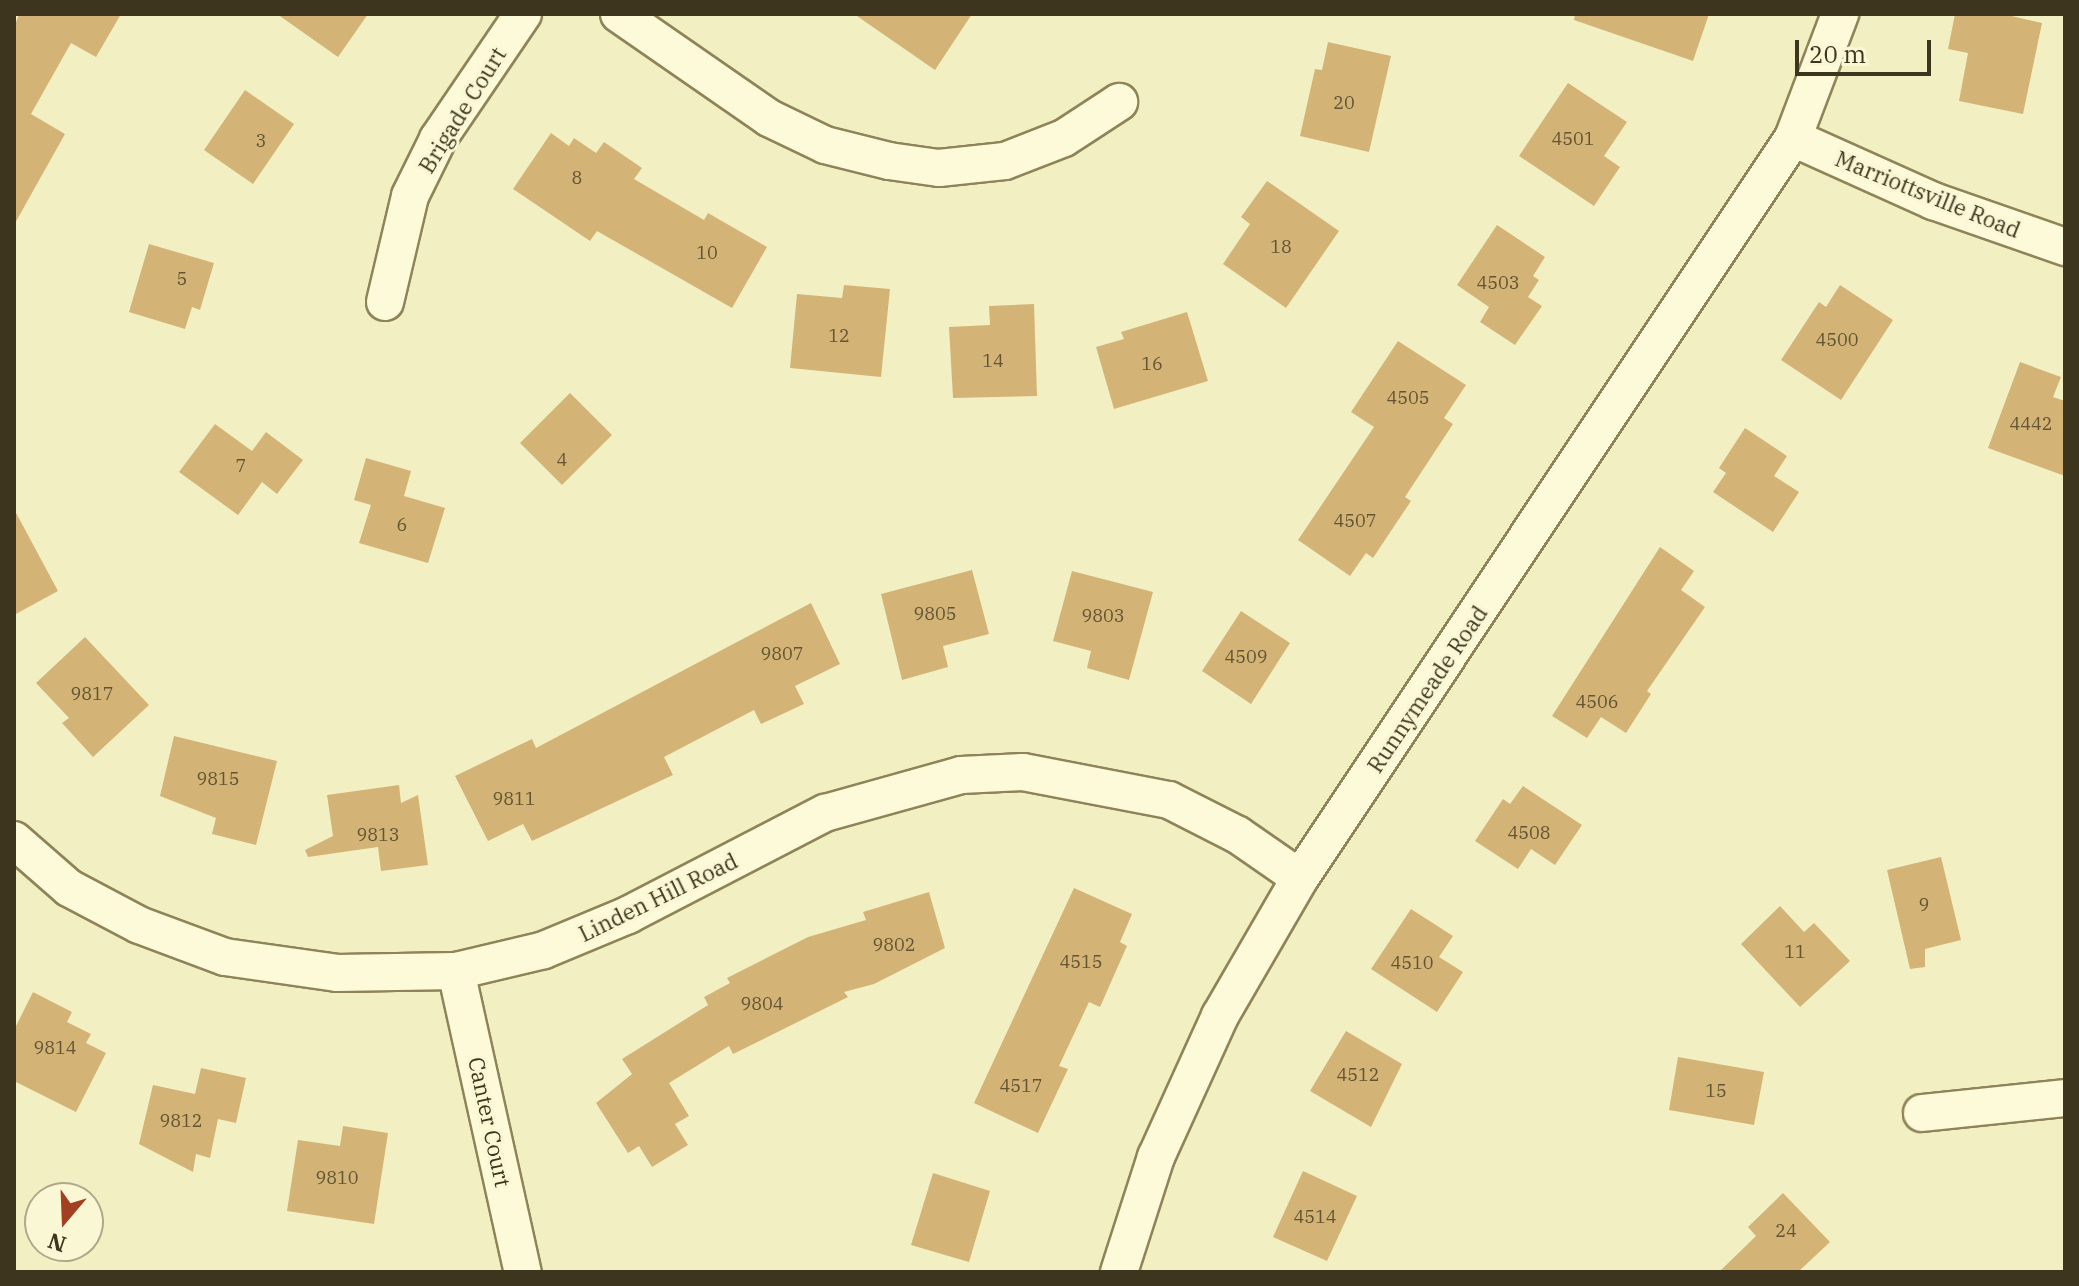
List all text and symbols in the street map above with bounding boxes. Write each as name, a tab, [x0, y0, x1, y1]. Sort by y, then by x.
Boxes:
scale bar	[1799, 24, 1935, 74]
text: 20 m	[1809, 38, 1866, 70]
street label: Brigade Court	[413, 42, 511, 178]
house number: 20	[1333, 92, 1355, 114]
house number: 4501	[1551, 128, 1595, 150]
house number: 3	[256, 130, 266, 152]
street label: Marriottsville Road	[1832, 145, 2024, 243]
house number: 8	[572, 167, 582, 189]
house number: 18	[1270, 236, 1292, 258]
house number: 10	[696, 242, 718, 264]
house number: 5	[177, 268, 187, 290]
house number: 4503	[1476, 272, 1520, 294]
house number: 12	[828, 325, 850, 347]
house number: 4500	[1815, 329, 1859, 351]
house number: 14	[982, 350, 1004, 372]
house number: 16	[1141, 353, 1163, 375]
house number: 4505	[1386, 387, 1430, 409]
house number: 4442	[2009, 413, 2053, 435]
house number: 4	[557, 449, 567, 471]
house number: 7	[236, 455, 246, 477]
house number: 4507	[1333, 510, 1377, 532]
house number: 6	[397, 514, 407, 536]
street label: Runnymeade Road	[1361, 601, 1493, 777]
house number: 9805	[913, 603, 957, 625]
house number: 9803	[1081, 605, 1125, 627]
house number: 9807	[760, 643, 804, 665]
house number: 4509	[1224, 646, 1268, 668]
house number: 9817	[70, 683, 114, 705]
house number: 4506	[1575, 691, 1619, 713]
house number: 9815	[196, 768, 240, 790]
house number: 9811	[492, 788, 536, 810]
house number: 4508	[1507, 822, 1551, 844]
house number: 9813	[356, 824, 400, 846]
street label: Linden Hill Road	[574, 847, 742, 947]
house number: 9	[1919, 894, 1929, 916]
house number: 9802	[872, 934, 916, 956]
house number: 11	[1784, 941, 1806, 963]
house number: 4515	[1059, 951, 1103, 973]
house number: 4510	[1390, 952, 1434, 974]
house number: 9804	[740, 993, 784, 1015]
house number: 9814	[33, 1037, 77, 1059]
street label: Canter Court	[463, 1055, 517, 1189]
house number: 4512	[1336, 1064, 1380, 1086]
house number: 4517	[999, 1075, 1043, 1097]
house number: 15	[1705, 1080, 1727, 1102]
house number: 9812	[159, 1110, 203, 1132]
house number: 9810	[315, 1167, 359, 1189]
north arrow	[24, 1182, 104, 1262]
house number: 4514	[1293, 1206, 1337, 1228]
house number: 24	[1775, 1220, 1797, 1242]
text: N	[44, 1227, 70, 1260]

